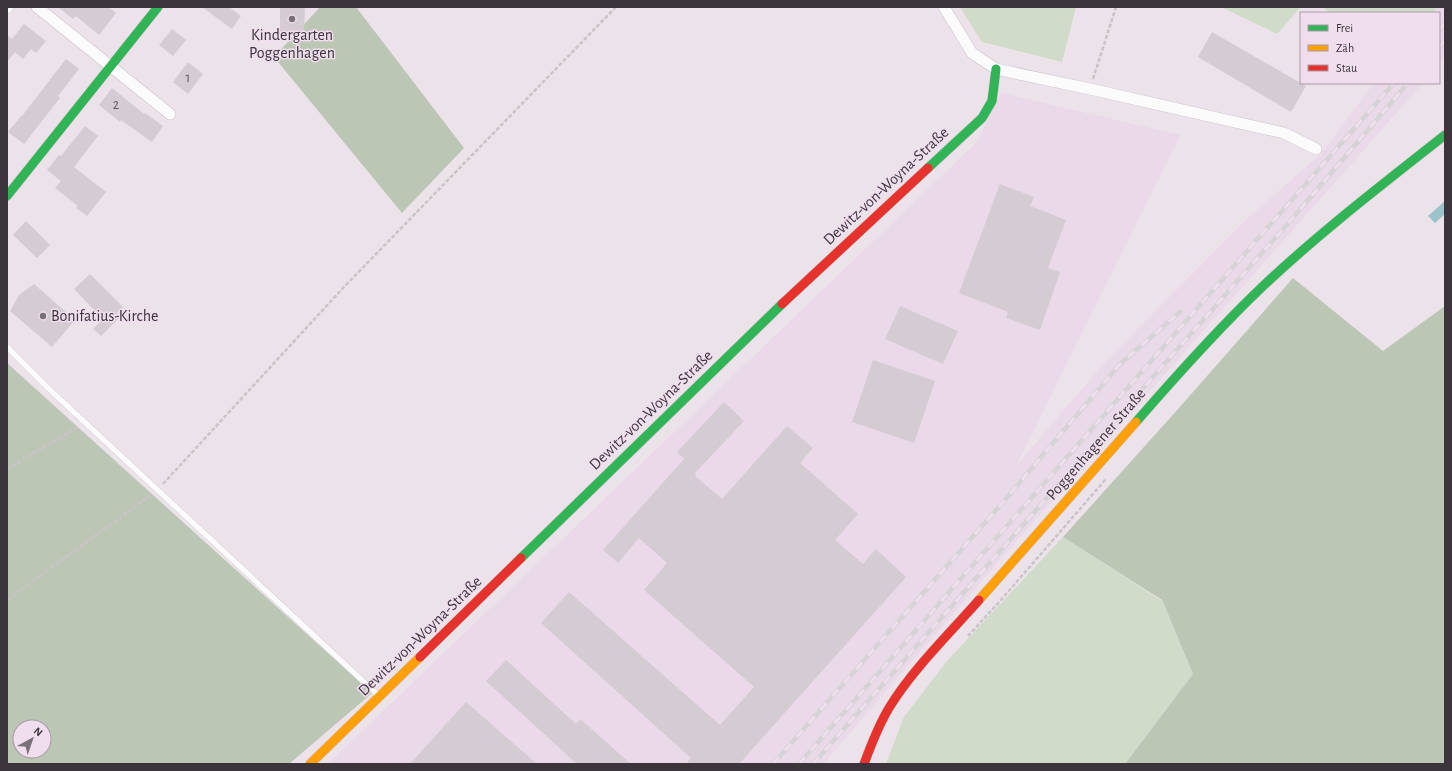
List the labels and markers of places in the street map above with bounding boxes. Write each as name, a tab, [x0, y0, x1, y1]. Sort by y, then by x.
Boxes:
marker: Kindergarten Poggenhagen	[287, 14, 297, 24]
place label: Kindergarten Poggenhagen	[249, 27, 335, 61]
place label: Bonifatius-Kirche	[51, 308, 158, 324]
marker: Bonifatius-Kirche	[38, 311, 48, 321]

